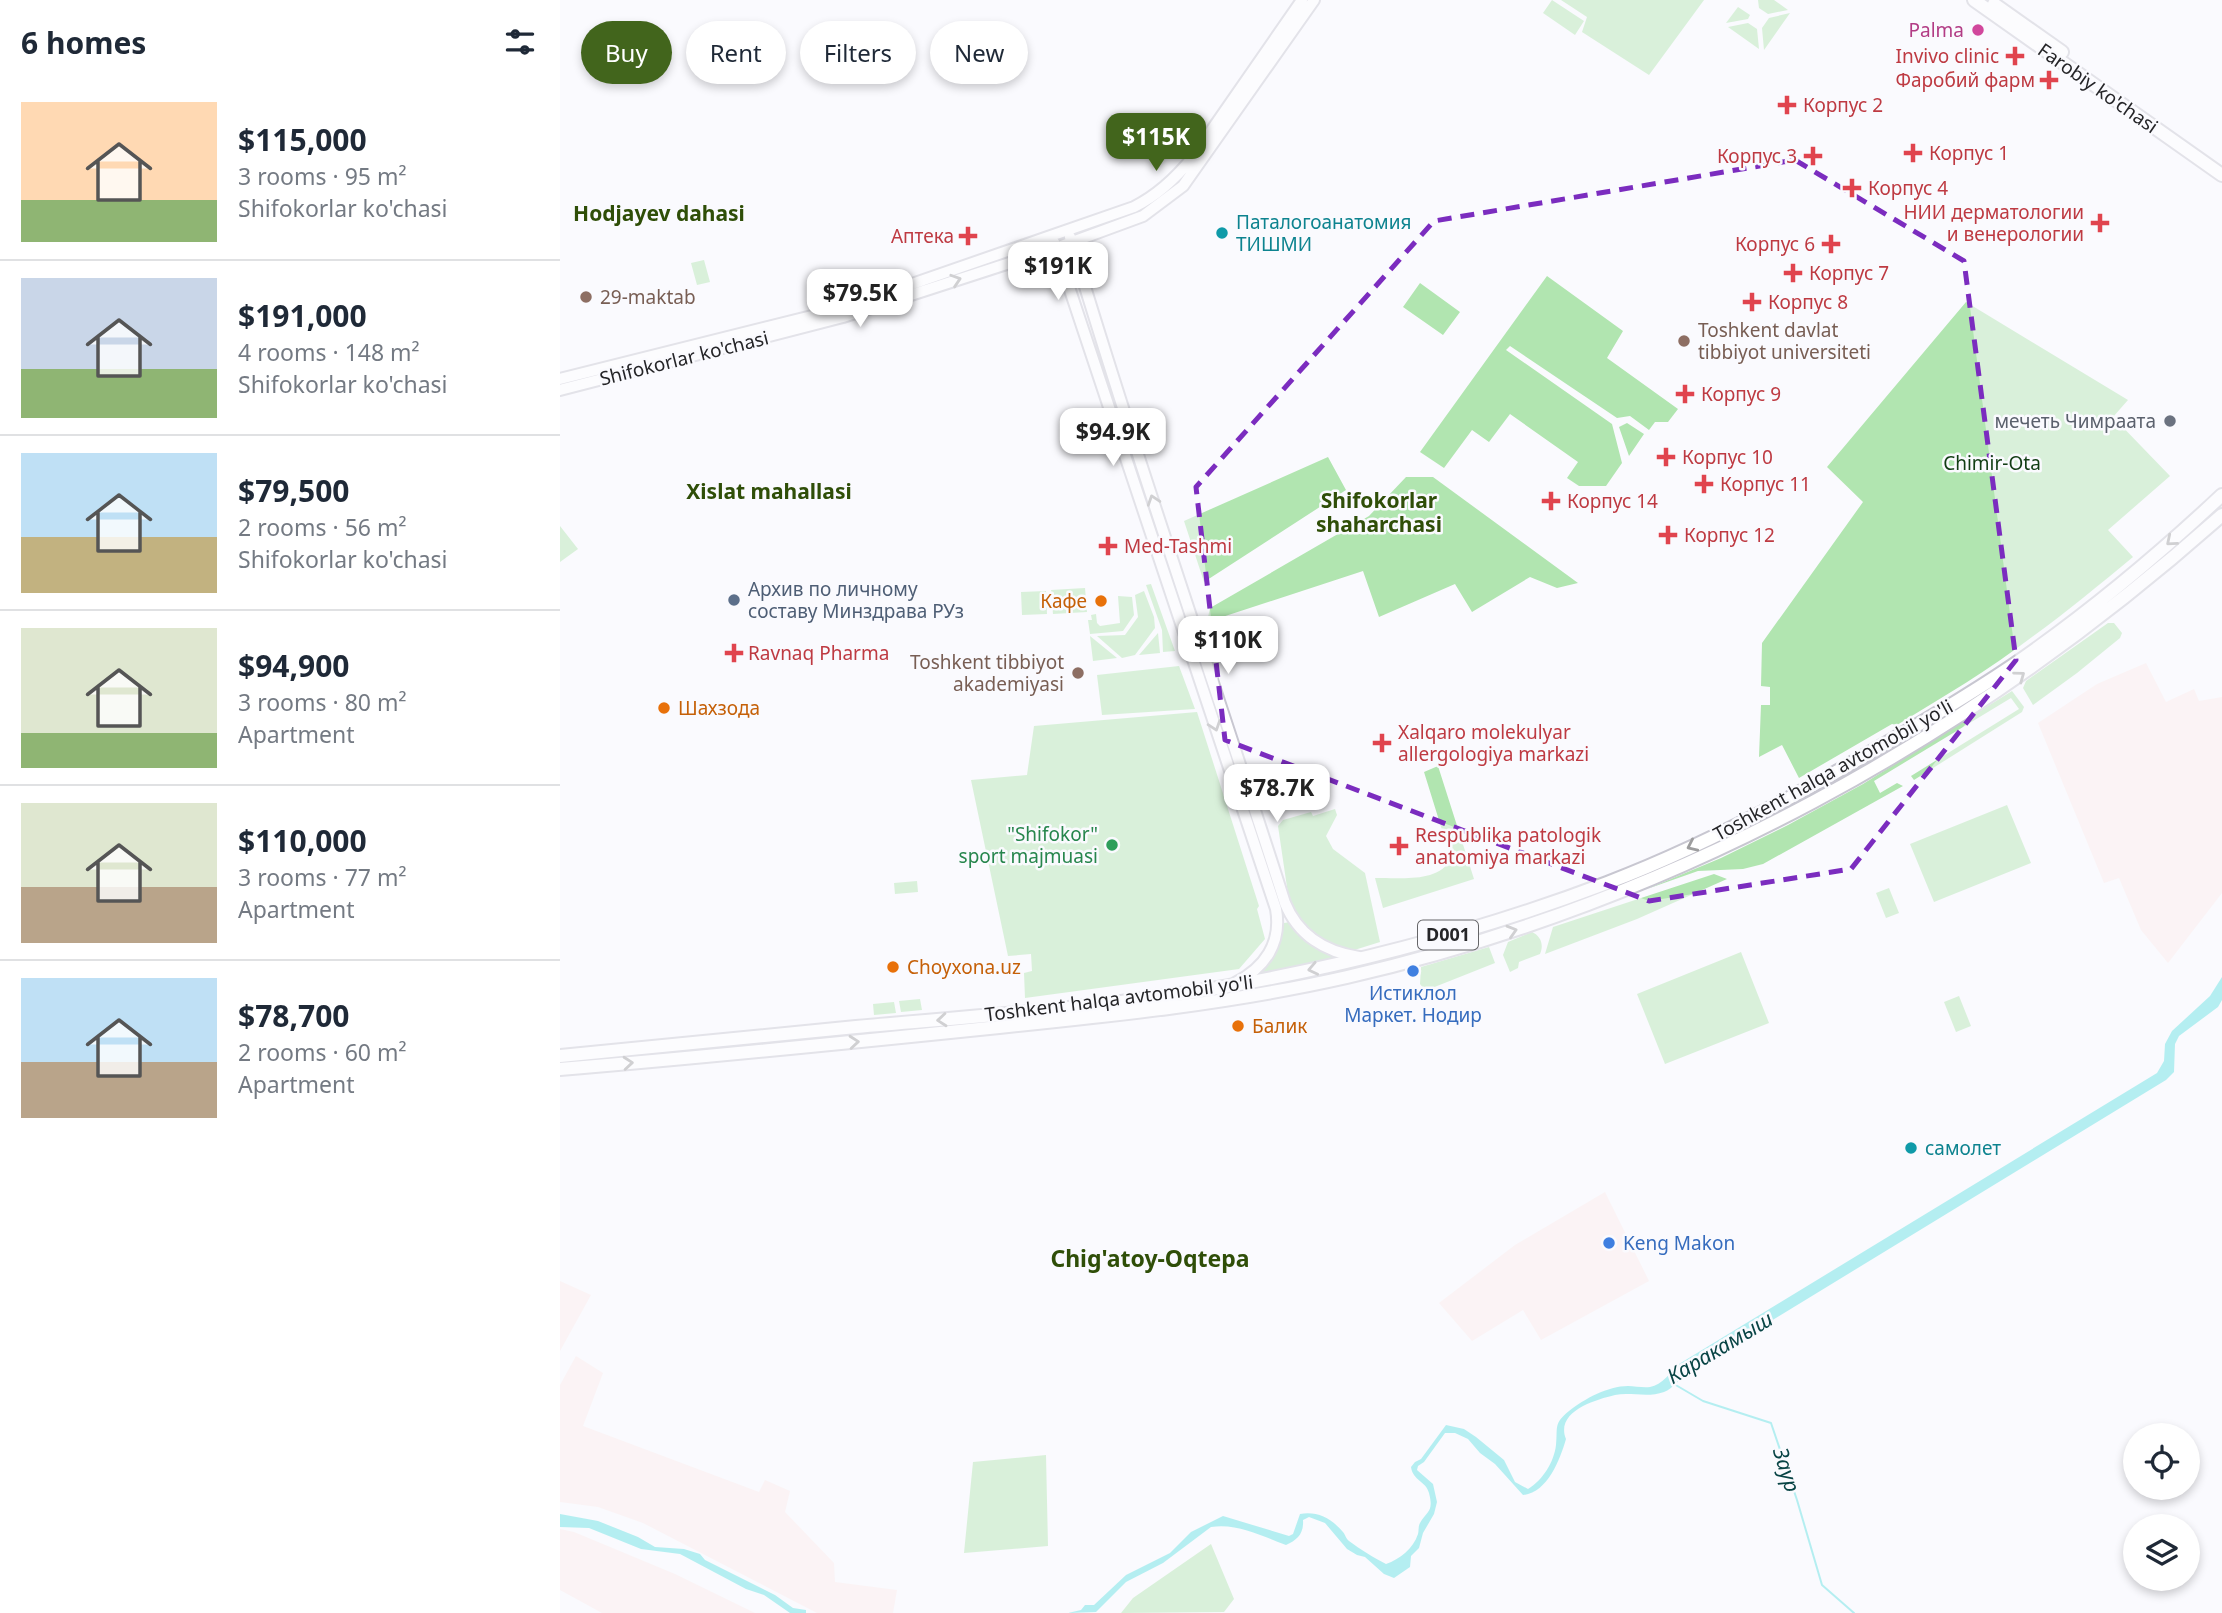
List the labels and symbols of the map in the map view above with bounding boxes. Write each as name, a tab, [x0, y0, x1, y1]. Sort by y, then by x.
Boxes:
place label: Palma	[1909, 17, 1964, 43]
marker: Palma	[1970, 22, 1986, 38]
street label: Farobiy ko'chasi	[2033, 37, 2163, 139]
place label: Invivo clinic	[1895, 43, 1999, 69]
marker: Invivo clinic	[2005, 46, 2025, 66]
place label: Фаробий фарм	[1895, 67, 2035, 93]
marker: Фаробий фарм	[2041, 72, 2057, 88]
place label: Корпус 2	[1803, 92, 1883, 118]
marker: Корпус 2	[1777, 95, 1797, 115]
pin: $115K	[1107, 114, 1205, 173]
place label: Корпус 1	[1929, 140, 2009, 166]
place label: Корпус 3	[1717, 143, 1797, 169]
marker: Корпус 1	[1903, 143, 1923, 163]
marker: Корпус 3	[1803, 146, 1823, 166]
place label: Корпус 4	[1868, 175, 1948, 201]
marker: Корпус 4	[1842, 178, 1862, 198]
district label: Hodjayev dahasi	[573, 199, 745, 227]
place label: НИИ дерматологии и венерологии	[1903, 199, 2084, 247]
place label: Паталогоанатомия ТИШМИ	[1236, 209, 1411, 257]
marker: НИИ дерматологии и венерологии	[2090, 213, 2110, 233]
place label: Аптека	[891, 223, 954, 249]
marker: Паталогоанатомия ТИШМИ	[1214, 225, 1230, 241]
marker: Аптека	[960, 228, 976, 244]
place label: Корпус 6	[1735, 231, 1815, 257]
marker: Корпус 6	[1821, 234, 1841, 254]
pin: $191K	[1009, 243, 1107, 302]
place label: Корпус 7	[1809, 260, 1889, 286]
marker: Корпус 7	[1783, 263, 1803, 283]
pin: $79.5K	[803, 270, 917, 329]
one-way arrow	[949, 274, 962, 288]
place label: 29-maktab	[600, 284, 696, 310]
marker: 29-maktab	[578, 289, 594, 305]
place label: Корпус 8	[1768, 289, 1848, 315]
marker: Корпус 8	[1742, 292, 1762, 312]
place label: Toshkent davlat tibbiyot universiteti	[1698, 317, 1871, 365]
street label: Shifokorlar ko'chasi	[597, 324, 771, 392]
marker: Toshkent davlat tibbiyot universiteti	[1676, 333, 1692, 349]
place label: Корпус 9	[1701, 381, 1781, 407]
marker: Корпус 9	[1675, 384, 1695, 404]
pin: $94.9K	[1056, 408, 1170, 468]
place label: мечеть Чимраата	[1994, 408, 2156, 434]
marker: мечеть Чимраата	[2162, 413, 2178, 429]
place label: Корпус 10	[1682, 444, 1773, 470]
marker: Корпус 10	[1656, 447, 1676, 467]
park label: Chimir-Ota	[1943, 450, 2041, 476]
place label: Корпус 11	[1720, 471, 1811, 497]
marker: Корпус 11	[1694, 474, 1714, 494]
district label: Xislat mahallasi	[686, 477, 852, 505]
district label: Shifokorlar shaharchasi	[1316, 486, 1442, 538]
place label: Корпус 14	[1567, 488, 1658, 514]
marker: Корпус 14	[1541, 491, 1561, 511]
one-way arrow	[1147, 494, 1161, 507]
place label: Корпус 12	[1684, 522, 1775, 548]
marker: Корпус 12	[1658, 525, 1678, 545]
place label: Med-Tashmi	[1124, 533, 1232, 559]
one-way arrow	[2166, 533, 2179, 545]
marker: Med-Tashmi	[1098, 536, 1118, 556]
place label: Архив по личному составу Минздрава РУз	[748, 576, 964, 624]
place label: Кафе	[1040, 588, 1087, 614]
marker: Архив по личному составу Минздрава РУз	[726, 592, 742, 608]
marker: Кафе	[1093, 593, 1109, 609]
pin: $110K	[1179, 616, 1277, 676]
place label: Ravnaq Pharma	[748, 640, 889, 666]
marker: Ravnaq Pharma	[726, 645, 742, 661]
place label: Toshkent tibbiyot akademiyasi	[910, 649, 1064, 697]
marker: Toshkent tibbiyot akademiyasi	[1070, 665, 1086, 681]
one-way arrow	[2012, 672, 2025, 684]
street label: Toshkent halqa avtomobil yo'li	[1709, 693, 1957, 847]
place label: Шахзода	[678, 695, 760, 721]
marker: Шахзода	[656, 700, 672, 716]
one-way arrow	[1207, 719, 1221, 731]
place label: Xalqaro molekulyar allergologiya markazi	[1398, 719, 1589, 767]
marker: Xalqaro molekulyar allergologiya markazi	[1372, 733, 1392, 753]
pin: $78.7K	[1220, 764, 1334, 824]
place label: "Shifokor" sport majmuasi	[959, 821, 1098, 869]
place label: Respublika patologik anatomiya markazi	[1415, 822, 1601, 870]
marker: Respublika patologik anatomiya markazi	[1389, 836, 1409, 856]
marker: "Shifokor" sport majmuasi	[1104, 837, 1120, 853]
one-way arrow	[1686, 838, 1699, 852]
road number: D001	[1418, 920, 1478, 950]
one-way arrow	[1506, 925, 1518, 940]
place label: Choyxona.uz	[907, 954, 1021, 980]
marker: Choyxona.uz	[885, 959, 901, 975]
one-way arrow	[1307, 961, 1319, 975]
marker: Истиклол Маркет. Нодир	[1405, 963, 1421, 979]
street label: Toshkent halqa avtomobil yo'li	[983, 969, 1255, 1027]
place label: Истиклол Маркет. Нодир	[1344, 980, 1482, 1028]
one-way arrow	[936, 1012, 947, 1027]
place label: Балик	[1252, 1013, 1307, 1039]
marker: Балик	[1230, 1018, 1246, 1034]
one-way arrow	[849, 1035, 860, 1050]
one-way arrow	[622, 1056, 634, 1071]
place label: самолет	[1925, 1135, 2001, 1161]
marker: самолет	[1903, 1140, 1919, 1156]
place label: Keng Makon	[1623, 1230, 1735, 1256]
marker: Keng Makon	[1601, 1235, 1617, 1251]
district label: Chig'atoy-Oqtepa	[1050, 1242, 1250, 1274]
water label: Каракамыш	[1661, 1305, 1778, 1390]
water label: Заур	[1767, 1443, 1807, 1495]

